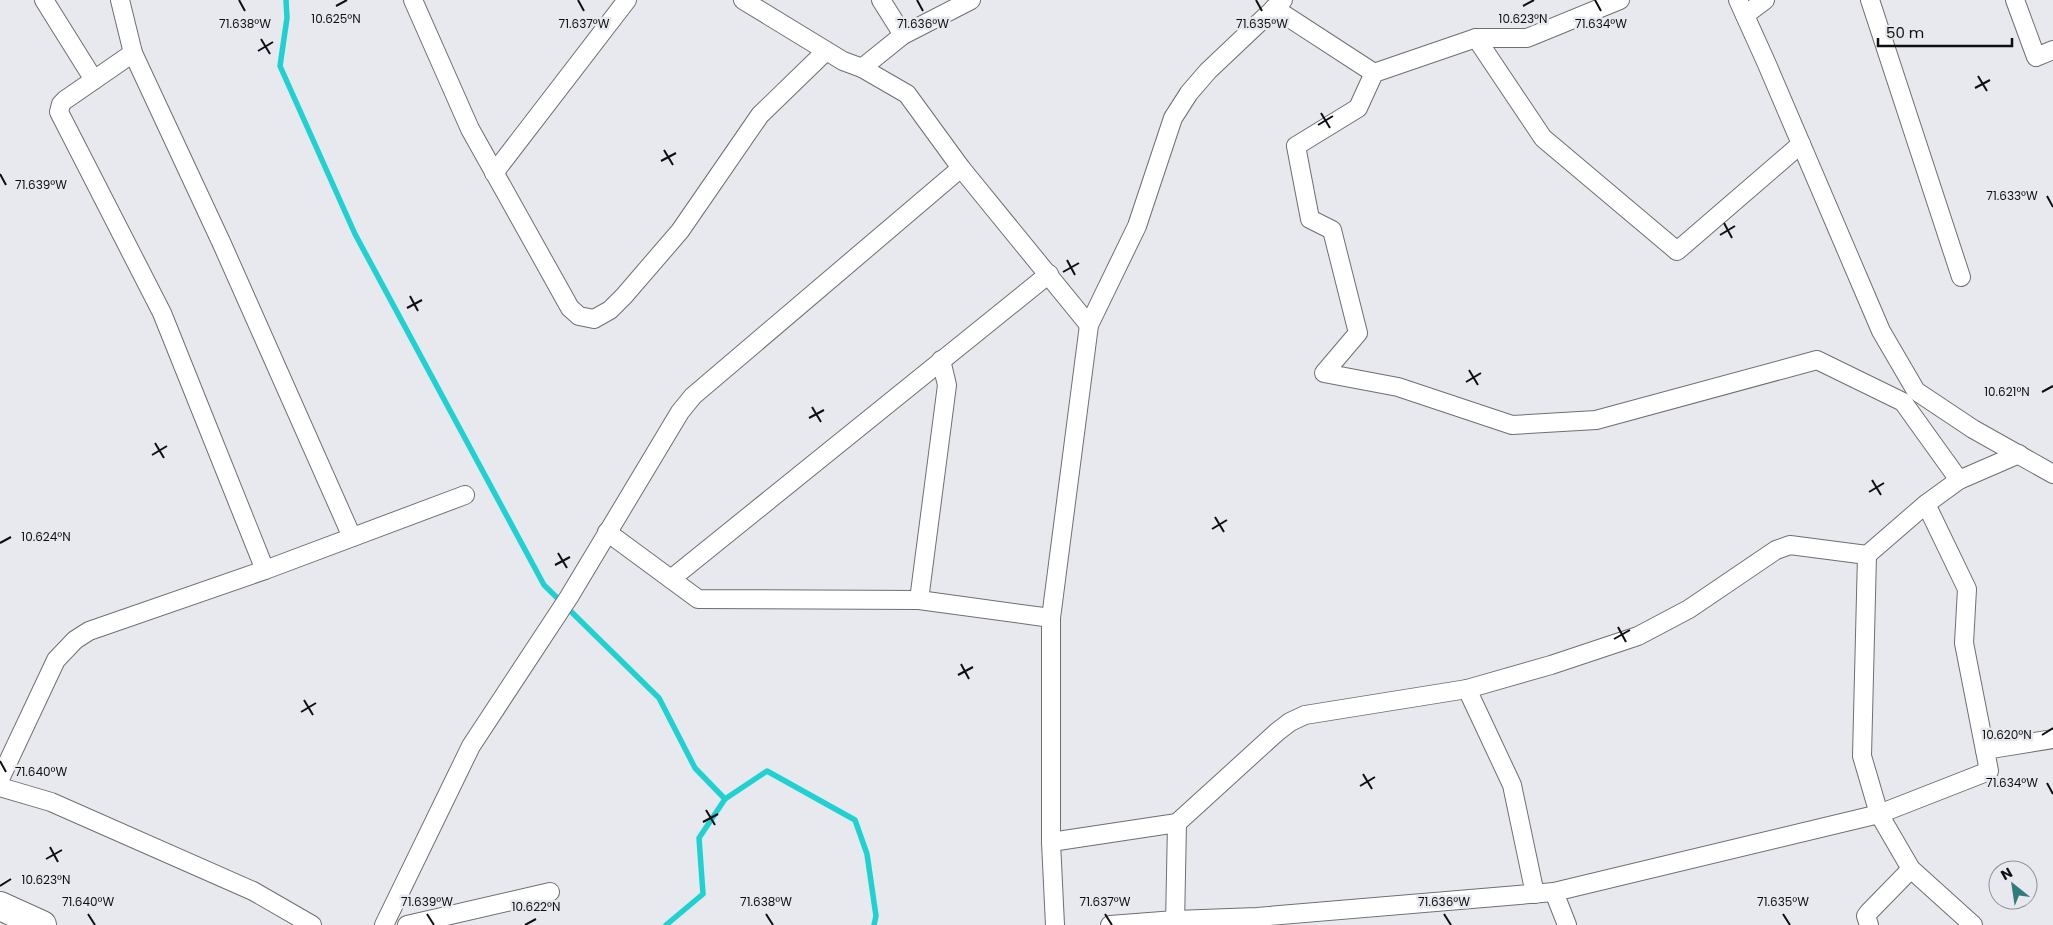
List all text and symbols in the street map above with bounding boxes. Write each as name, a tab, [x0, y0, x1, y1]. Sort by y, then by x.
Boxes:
text: 10.625°N	[311, 10, 361, 27]
text: 10.623°N	[1499, 10, 1547, 27]
text: 71.638°W	[219, 15, 271, 32]
text: 71.637°W	[559, 15, 610, 32]
text: 71.636°W	[897, 15, 949, 32]
text: 71.635°W	[1236, 15, 1288, 32]
text: 71.634°W	[1575, 15, 1627, 32]
scale bar	[1878, 15, 2012, 47]
text: 50 m	[1886, 22, 1924, 43]
text: 71.639°W	[15, 176, 67, 193]
text: 71.633°W	[1986, 187, 2038, 204]
text: 10.621°N	[1984, 383, 2030, 400]
text: 10.624°N	[21, 528, 71, 545]
text: 10.620°N	[1982, 726, 2032, 743]
text: 71.640°W	[15, 763, 67, 780]
text: 71.634°W	[1986, 774, 2038, 791]
north arrow	[1988, 860, 2038, 910]
text: N	[1997, 862, 2016, 885]
text: 10.623°N	[22, 871, 70, 888]
text: 71.640°W	[62, 893, 114, 910]
text: 71.639°W	[401, 893, 453, 910]
text: 71.638°W	[740, 893, 792, 910]
text: 71.637°W	[1080, 893, 1131, 910]
text: 71.636°W	[1418, 893, 1470, 910]
text: 71.635°W	[1757, 893, 1809, 910]
text: 10.622°N	[512, 898, 560, 915]

